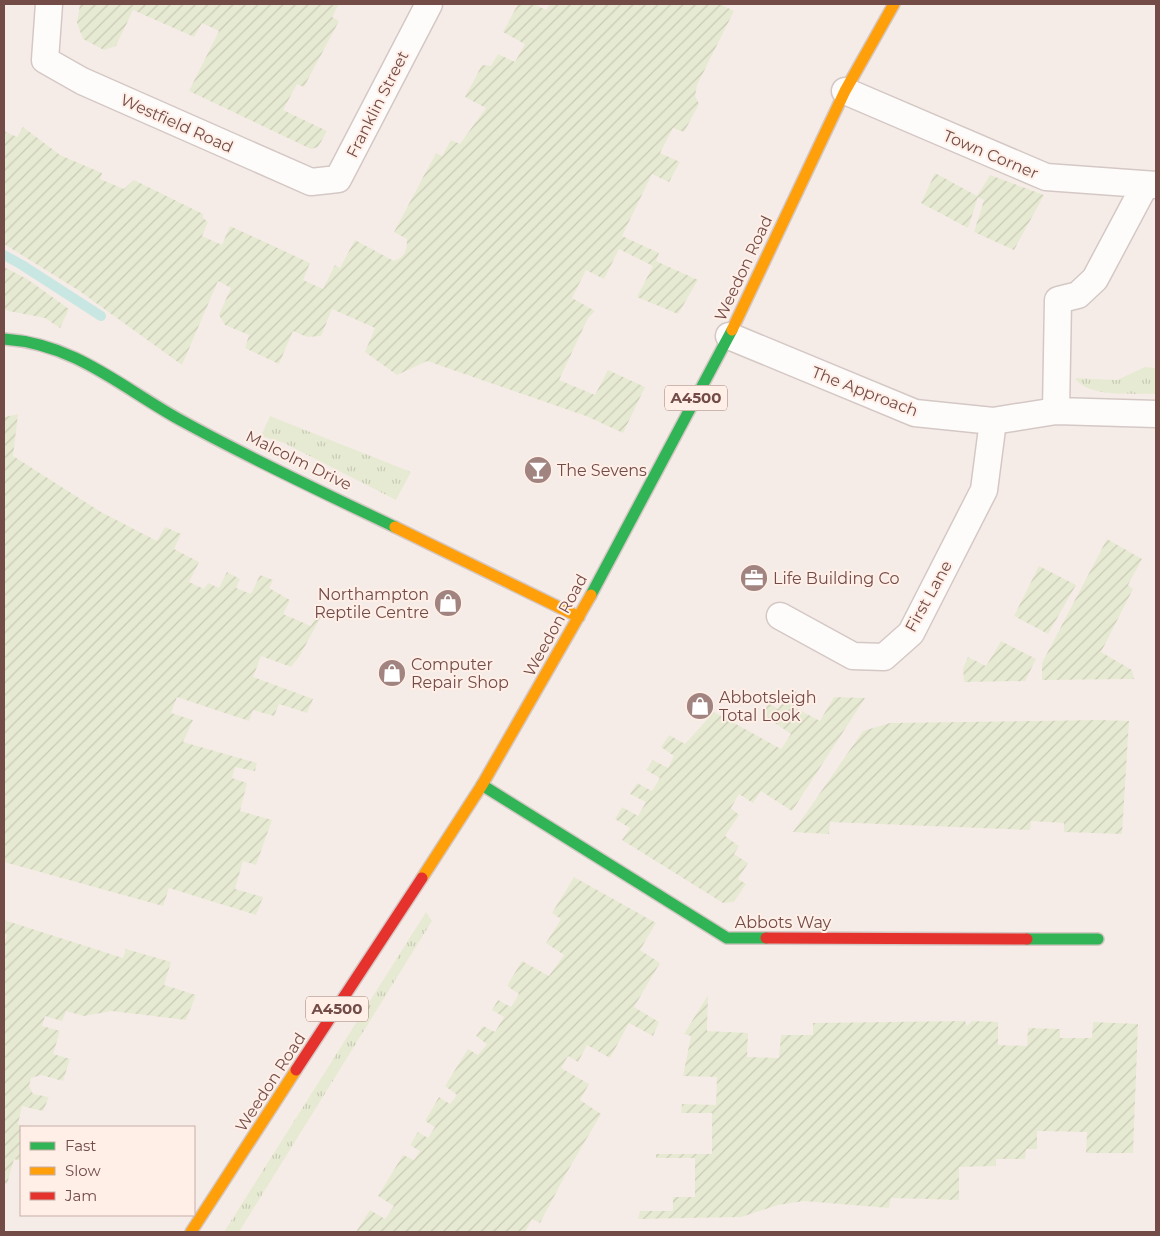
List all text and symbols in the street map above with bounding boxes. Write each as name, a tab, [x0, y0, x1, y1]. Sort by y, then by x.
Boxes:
street label: Franklin Street	[342, 47, 413, 161]
street label: Westfield Road	[118, 90, 236, 157]
street label: Town Corner	[940, 126, 1041, 183]
street label: Weedon Road	[711, 213, 776, 324]
street label: The Approach	[809, 362, 921, 420]
road number: A4500	[665, 386, 727, 410]
street label: Malcolm Drive	[243, 427, 355, 494]
bar icon: The Sevens	[523, 455, 553, 485]
place label: The Sevens	[557, 461, 647, 480]
street label: First Lane	[901, 557, 956, 635]
office icon: Life Building Co	[739, 563, 769, 593]
place label: Life Building Co	[773, 569, 899, 588]
street label: Weedon Road	[520, 571, 591, 680]
place label: Northampton Reptile Centre	[314, 585, 429, 622]
shop icon: Northampton Reptile Centre	[433, 588, 463, 618]
place label: Computer Repair Shop	[411, 655, 509, 692]
shop icon: Computer Repair Shop	[377, 658, 407, 688]
place label: Abbotsleigh Total Look	[719, 688, 817, 725]
shop icon: Abbotsleigh Total Look	[685, 691, 715, 721]
street label: Abbots Way	[735, 913, 832, 932]
road number: A4500	[306, 996, 368, 1022]
street label: Weedon Road	[231, 1029, 309, 1135]
legend	[20, 1126, 195, 1216]
text: Fast	[65, 1136, 96, 1155]
text: Slow	[65, 1161, 101, 1180]
text: Jam	[64, 1186, 97, 1205]

